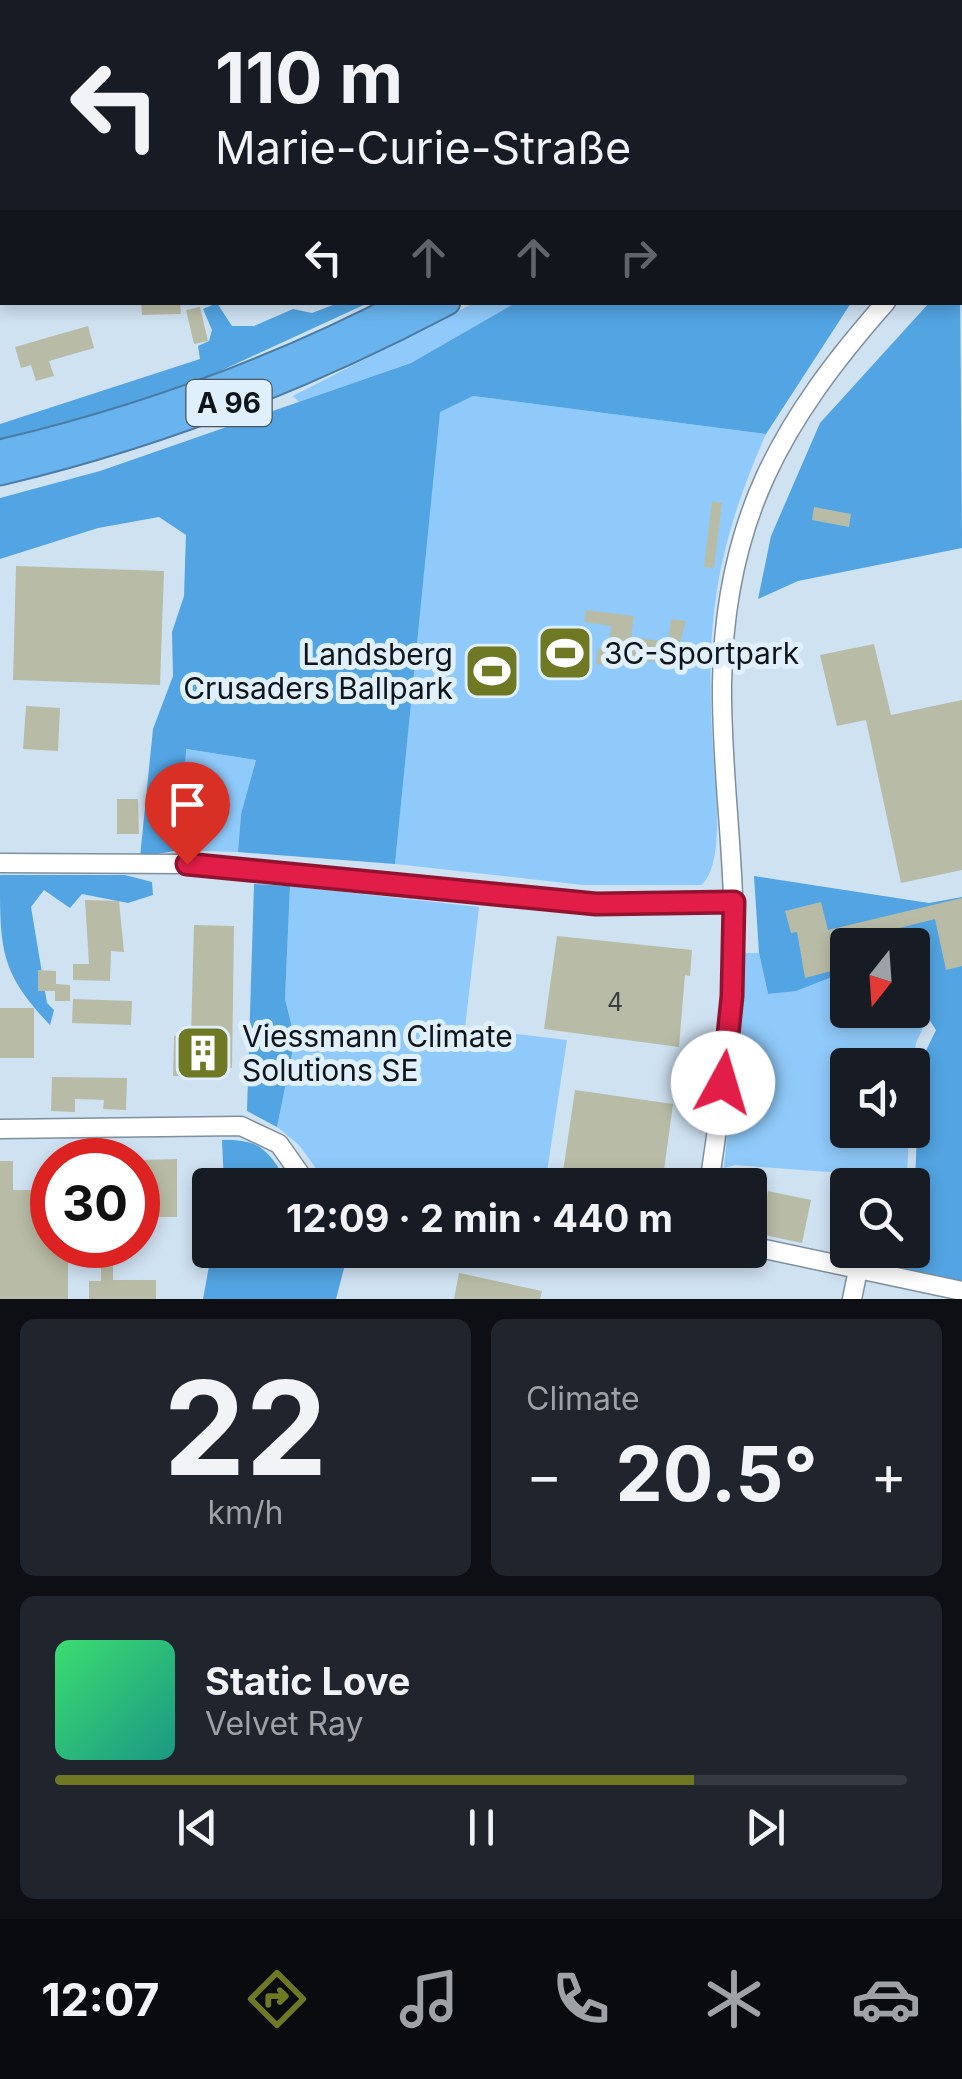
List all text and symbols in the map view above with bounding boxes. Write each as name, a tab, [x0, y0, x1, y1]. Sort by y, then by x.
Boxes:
text: 110 m	[215, 35, 403, 120]
icon: left	[50, 40, 180, 170]
text: Marie-Curie-Straße	[215, 120, 631, 175]
icon: left	[296, 230, 351, 285]
icon: ahead	[401, 230, 456, 285]
icon: ahead	[506, 230, 561, 285]
icon: right	[611, 230, 666, 285]
road number: A 96	[186, 380, 272, 426]
sports icon: 3C-Sportpark	[535, 623, 595, 683]
place label: 3C-Sportpark	[604, 635, 800, 671]
place label: Landsberg Crusaders Ballpark	[183, 636, 454, 706]
sports icon: Landsberg Crusaders Ballpark	[462, 641, 522, 701]
pin	[145, 762, 230, 865]
icon: arrive	[160, 777, 215, 832]
north arrow	[830, 928, 930, 1028]
map controls	[830, 928, 930, 1268]
house number: 4	[607, 987, 623, 1017]
place label: Viessmann Climate Solutions SE	[242, 1018, 513, 1088]
building icon: Viessmann Climate Solutions SE	[173, 1023, 233, 1083]
position arrow	[671, 1031, 775, 1135]
button: sound	[830, 1048, 930, 1148]
speed limit sign: 30	[30, 1138, 160, 1268]
button: search	[830, 1168, 930, 1268]
text: 12:09 · 2 min · 440 m	[286, 1195, 673, 1241]
text: 22	[164, 1349, 327, 1506]
text: Climate	[526, 1379, 640, 1418]
text: 20.5°	[615, 1428, 818, 1519]
text: −	[526, 1442, 562, 1508]
text: +	[871, 1442, 907, 1508]
text: km/h	[207, 1493, 284, 1532]
text: Static Love	[205, 1658, 410, 1704]
text: Velvet Ray	[205, 1704, 363, 1743]
icon: previous	[170, 1800, 225, 1855]
icon: pause	[454, 1800, 509, 1855]
icon: next	[738, 1800, 793, 1855]
icon: directions	[242, 1964, 312, 2034]
icon: music	[394, 1964, 464, 2034]
icon: phone	[546, 1964, 616, 2034]
icon: climate	[699, 1964, 769, 2034]
icon: car	[851, 1964, 921, 2034]
text: 12:07	[41, 1972, 160, 2027]

